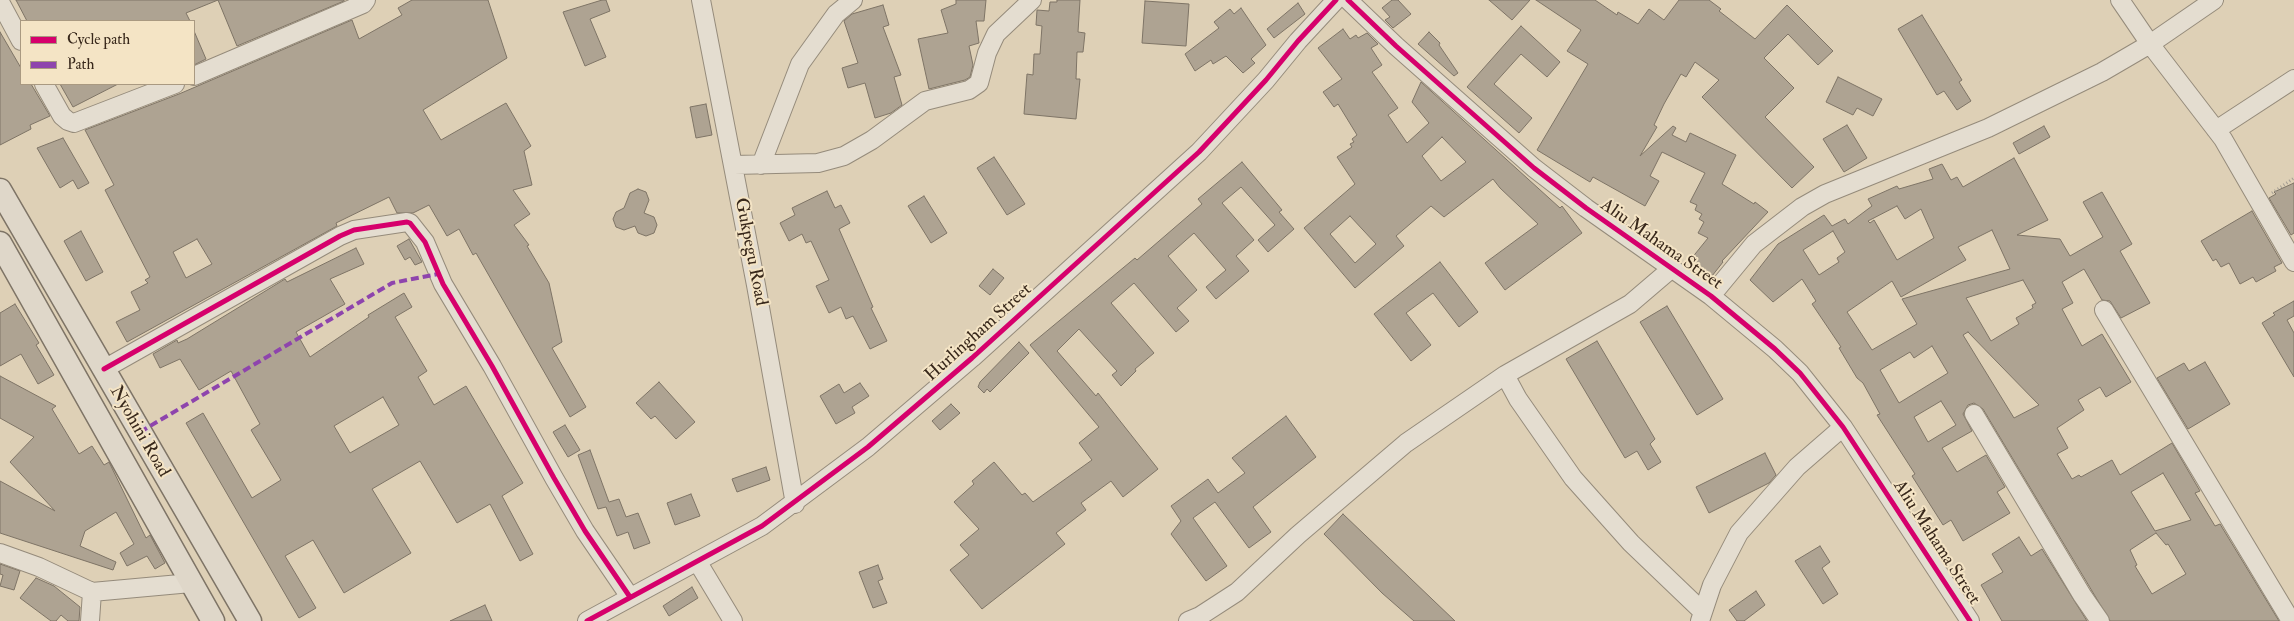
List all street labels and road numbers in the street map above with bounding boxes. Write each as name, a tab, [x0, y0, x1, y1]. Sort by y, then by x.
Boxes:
street label: Aliu Mahama Street	[1596, 195, 1726, 295]
street label: Gukpegu Road	[729, 196, 771, 308]
street label: Hurlingham Street	[921, 279, 1037, 387]
street label: Nyohini Road	[104, 383, 174, 481]
street label: Aliu Mahama Street	[1888, 477, 1984, 609]

